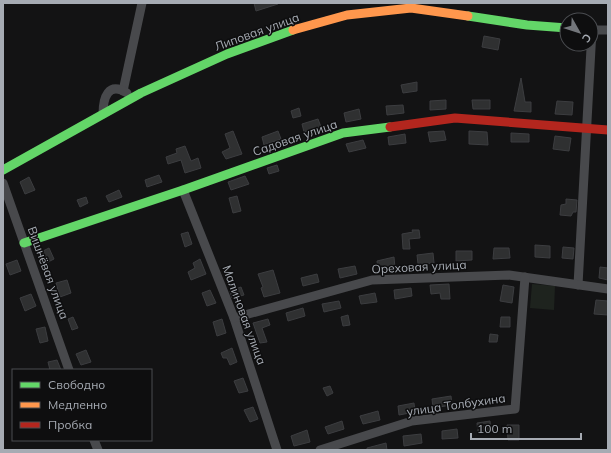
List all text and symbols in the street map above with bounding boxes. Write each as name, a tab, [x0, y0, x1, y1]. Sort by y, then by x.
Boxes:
street label: Липовая улица	[212, 9, 301, 54]
north arrow	[559, 12, 599, 52]
text: С	[579, 31, 595, 46]
street label: Садовая улица	[251, 116, 339, 159]
street label: Вишнёвая улица	[25, 224, 72, 321]
street label: Ореховая улица	[371, 257, 467, 276]
street label: Малиновая улица	[220, 263, 269, 367]
legend	[12, 369, 152, 441]
text: Свободно	[48, 377, 105, 392]
street label: улица Толбухина	[405, 390, 506, 419]
text: Медленно	[48, 397, 107, 412]
scale bar	[471, 415, 581, 441]
text: Пробка	[48, 417, 92, 432]
text: 100 m	[477, 421, 512, 436]

